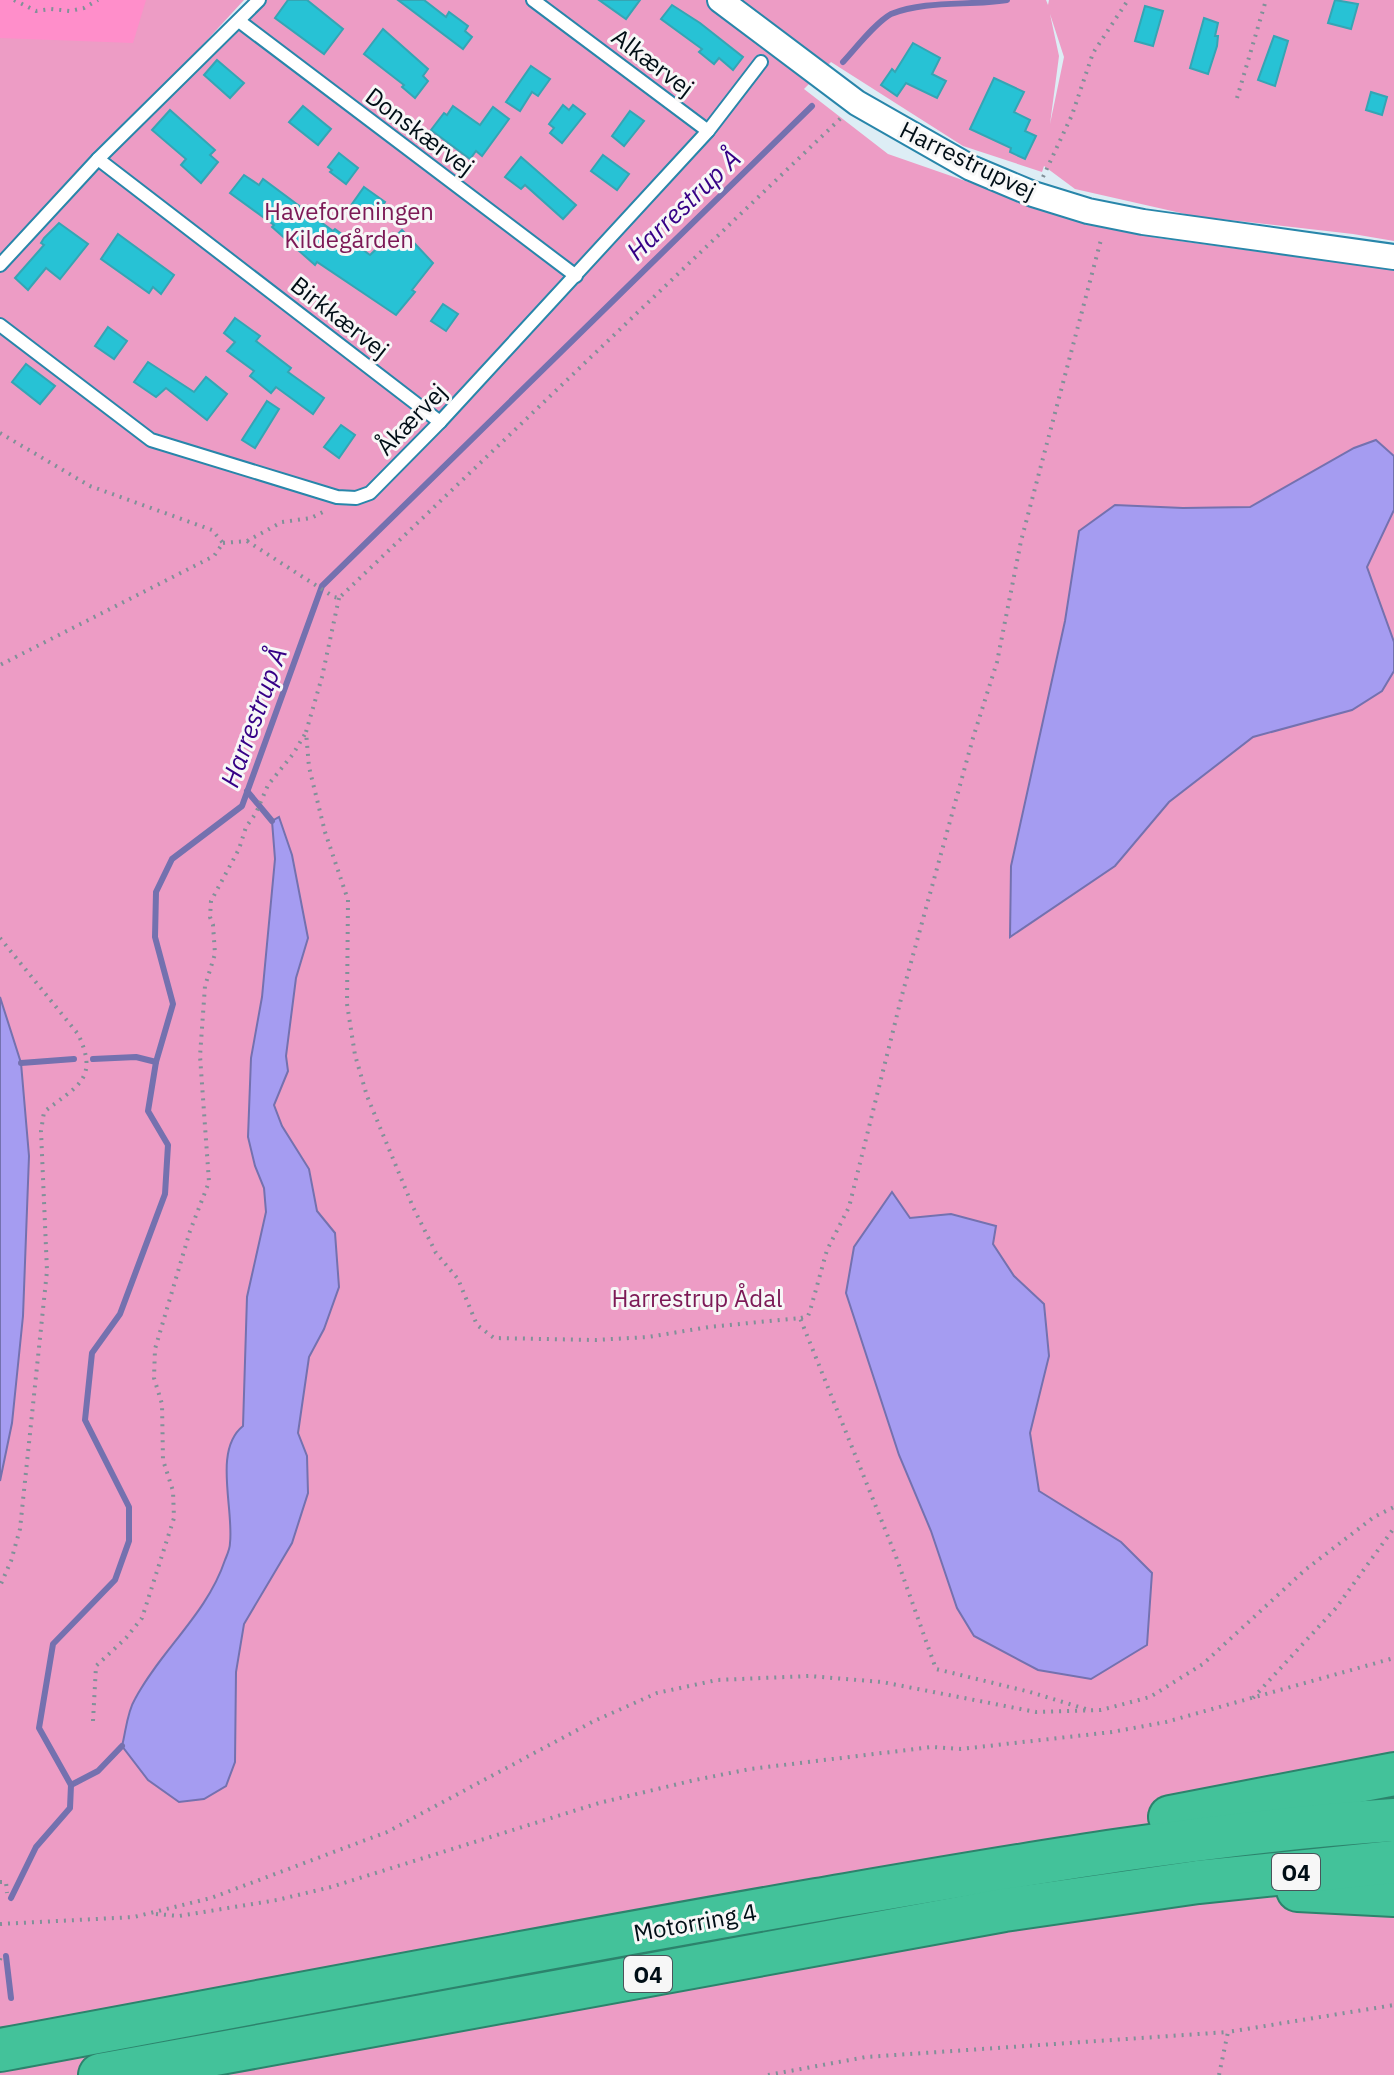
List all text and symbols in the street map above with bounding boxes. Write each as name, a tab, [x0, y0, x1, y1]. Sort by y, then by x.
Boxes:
street label: Alkærvej	[605, 21, 701, 103]
street label: Donskærvej	[359, 80, 481, 182]
street label: Harrestrupvej	[895, 113, 1041, 207]
water label: Harrestrup Å	[619, 141, 747, 267]
park label: Haveforeningen Kildegården	[264, 195, 434, 255]
street label: Birkkærvej	[284, 269, 396, 365]
street label: Åkærvej	[369, 376, 453, 462]
water label: Harrestrup Å	[212, 642, 294, 792]
park label: Harrestrup Ådal	[611, 1282, 783, 1314]
road number: O4	[1272, 1854, 1320, 1890]
street label: Motorring 4	[631, 1895, 759, 1949]
road number: O4	[624, 1956, 672, 1992]

